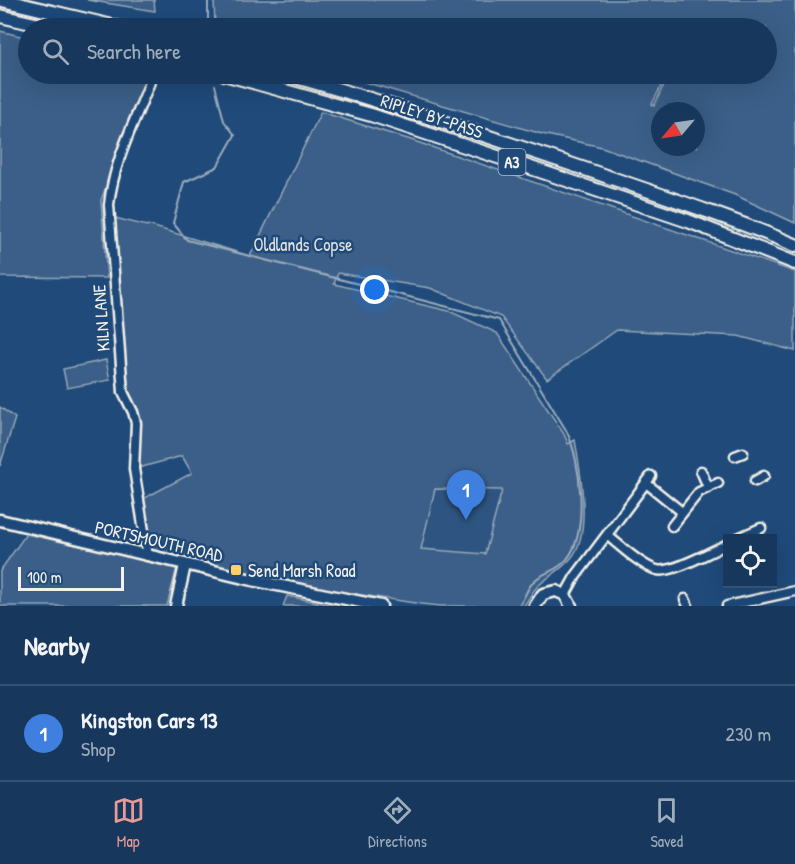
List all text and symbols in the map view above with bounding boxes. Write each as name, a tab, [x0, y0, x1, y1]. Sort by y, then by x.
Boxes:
search box	[18, 18, 777, 84]
icon: search	[39, 35, 72, 68]
text: Search here	[87, 36, 181, 66]
street label: RIPLEY BY-PASS	[378, 88, 486, 144]
north arrow	[651, 102, 705, 156]
road number: A3	[498, 149, 526, 175]
park label: Oldlands Copse	[254, 232, 352, 257]
your location	[360, 275, 389, 304]
street label: KILN LANE	[86, 284, 116, 352]
pin: 1	[446, 470, 486, 520]
street label: PORTSMOUTH ROAD	[93, 514, 226, 568]
map controls	[723, 534, 777, 588]
button: locate	[723, 534, 777, 588]
place label: Send Marsh Road	[248, 558, 356, 583]
marker: Send Marsh Road	[229, 563, 243, 577]
scale bar	[18, 564, 124, 592]
text: 100 m	[27, 566, 62, 588]
text: Nearby	[24, 628, 90, 663]
text: Kingston Cars 13	[81, 705, 218, 735]
text: 1	[40, 720, 47, 747]
text: 230 m	[726, 720, 771, 747]
text: Shop	[81, 735, 115, 762]
tab: Map	[112, 794, 145, 852]
tab: Directions	[368, 794, 427, 852]
tab: Saved	[650, 794, 683, 852]

